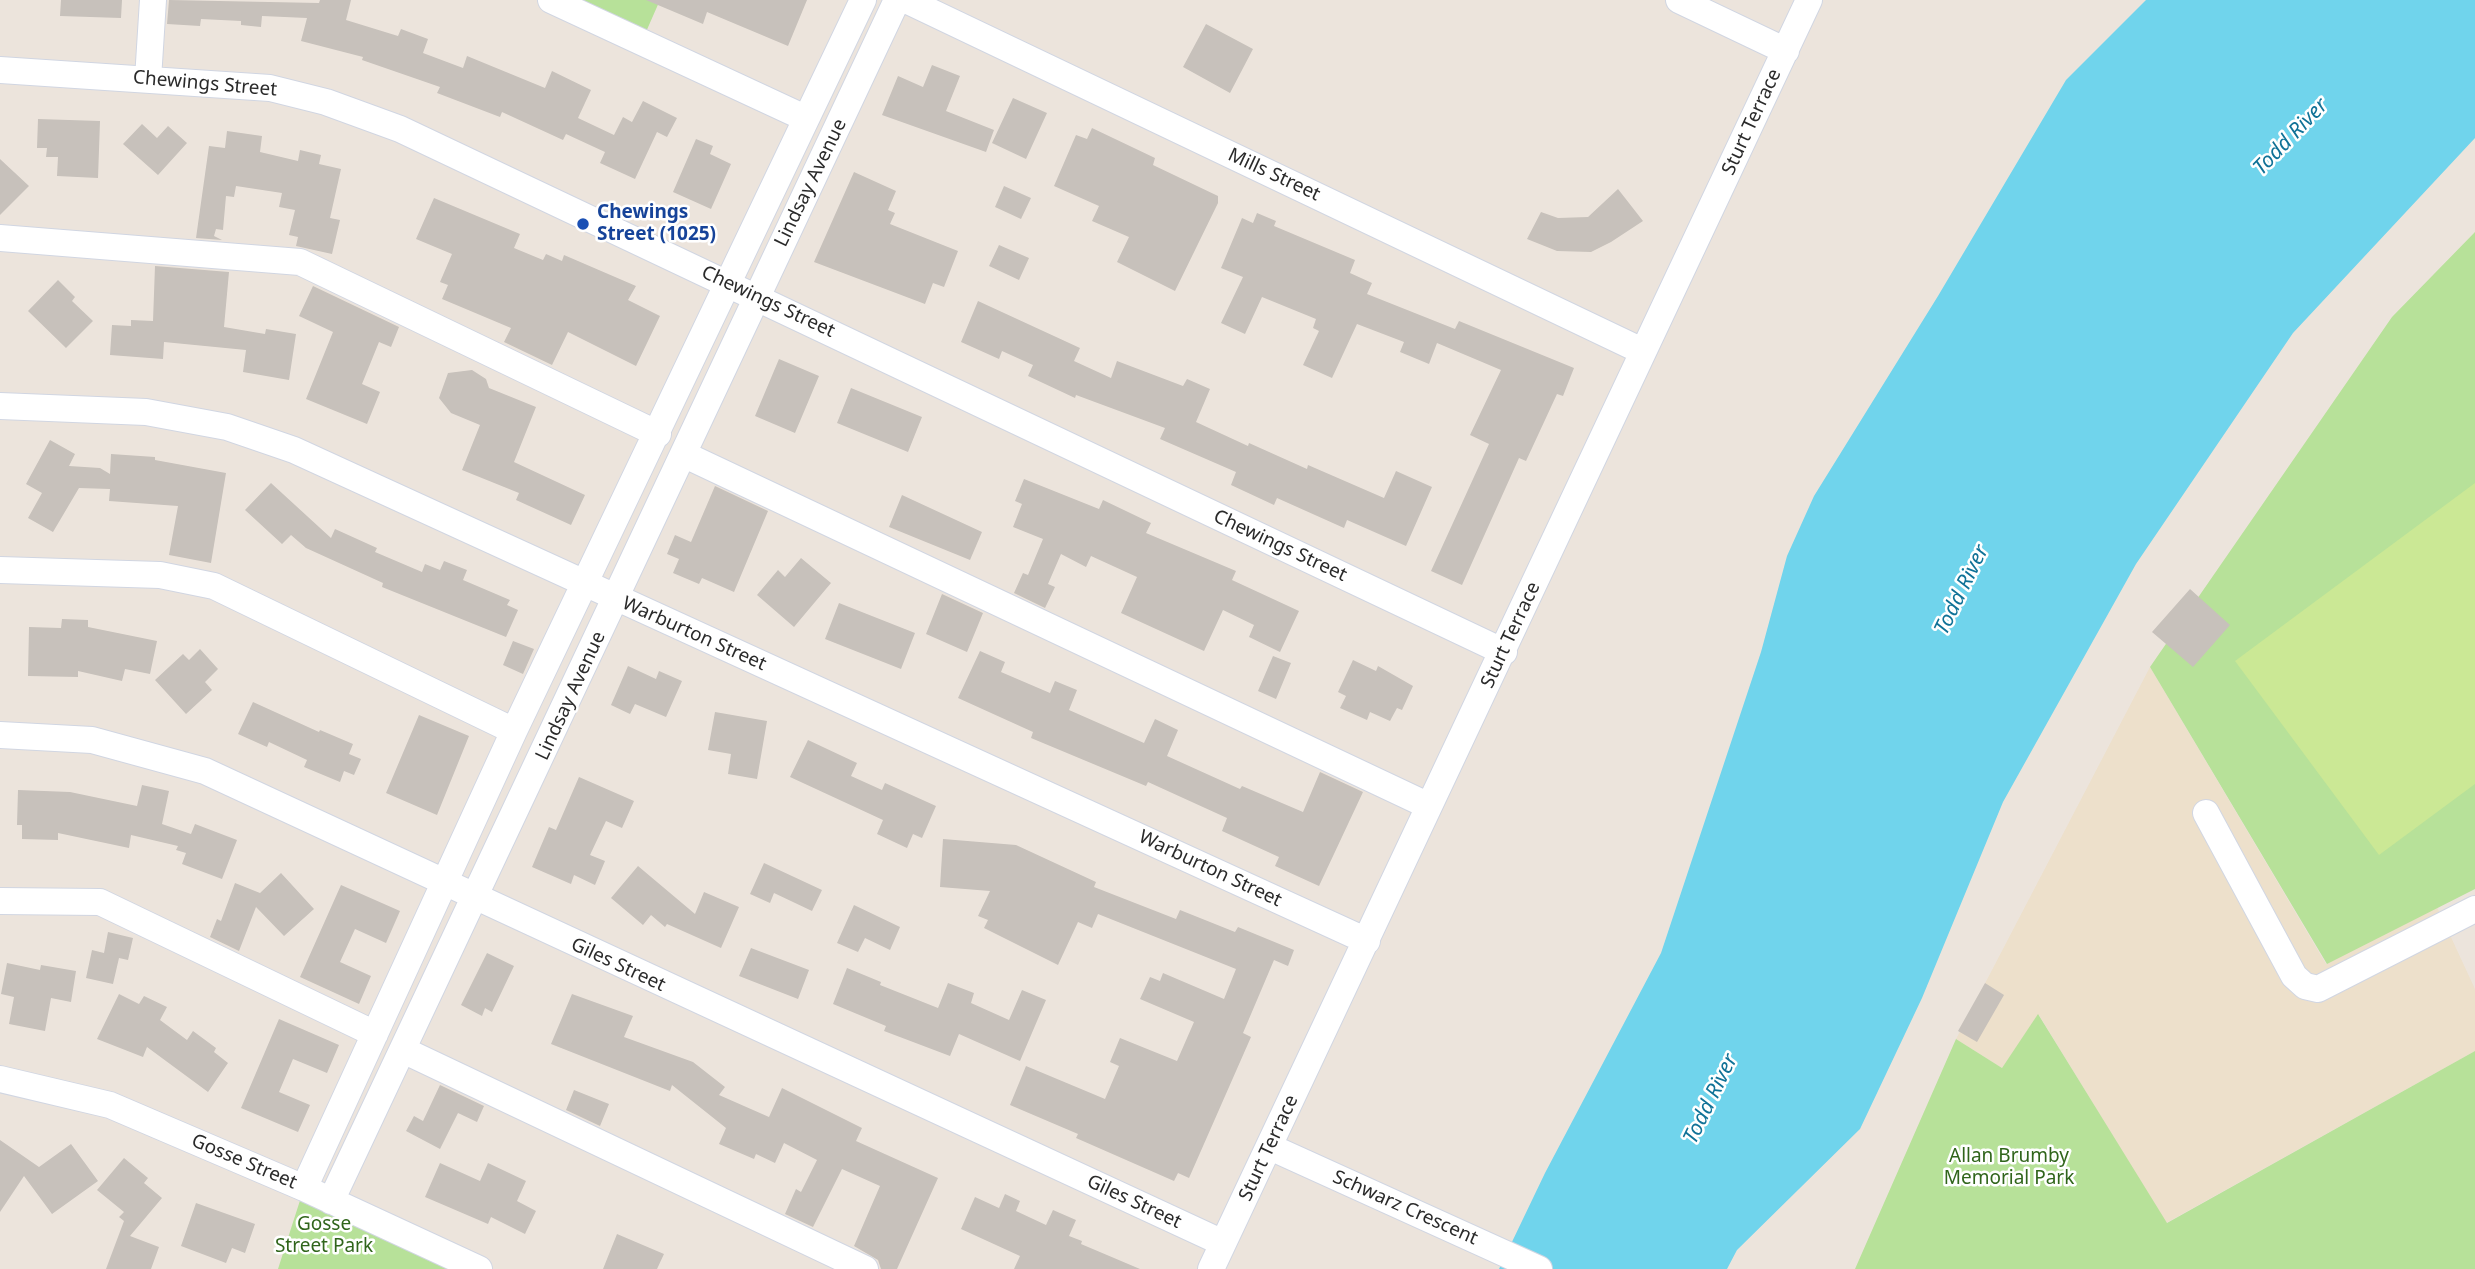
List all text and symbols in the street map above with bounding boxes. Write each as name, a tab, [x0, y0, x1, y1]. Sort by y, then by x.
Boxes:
street label: Sturt Terrace	[1717, 65, 1787, 179]
street label: Chewings Street	[132, 66, 278, 102]
water label: Todd River	[2248, 93, 2334, 181]
street label: Lindsay Avenue	[770, 115, 852, 251]
street label: Mills Street	[1224, 144, 1324, 206]
place label: Chewings Street (1025)	[597, 202, 716, 246]
marker: Chewings Street (1025)	[575, 216, 591, 232]
street label: Chewings Street	[698, 261, 838, 343]
street label: Chewings Street	[1210, 505, 1350, 587]
water label: Todd River	[1929, 541, 1995, 639]
street label: Sturt Terrace	[1476, 578, 1546, 692]
street label: Warburton Street	[618, 592, 770, 676]
street label: Lindsay Avenue	[531, 628, 611, 764]
street label: Warburton Street	[1135, 826, 1285, 912]
street label: Giles Street	[567, 933, 669, 997]
water label: Todd River	[1678, 1050, 1744, 1148]
street label: Sturt Terrace	[1234, 1091, 1304, 1205]
street label: Gosse Street	[188, 1130, 300, 1194]
park label: Allan Brumby Memorial Park	[1944, 1146, 2074, 1190]
street label: Schwarz Crescent	[1329, 1166, 1481, 1250]
street label: Giles Street	[1083, 1170, 1185, 1234]
park label: Gosse Street Park	[275, 1214, 373, 1258]

